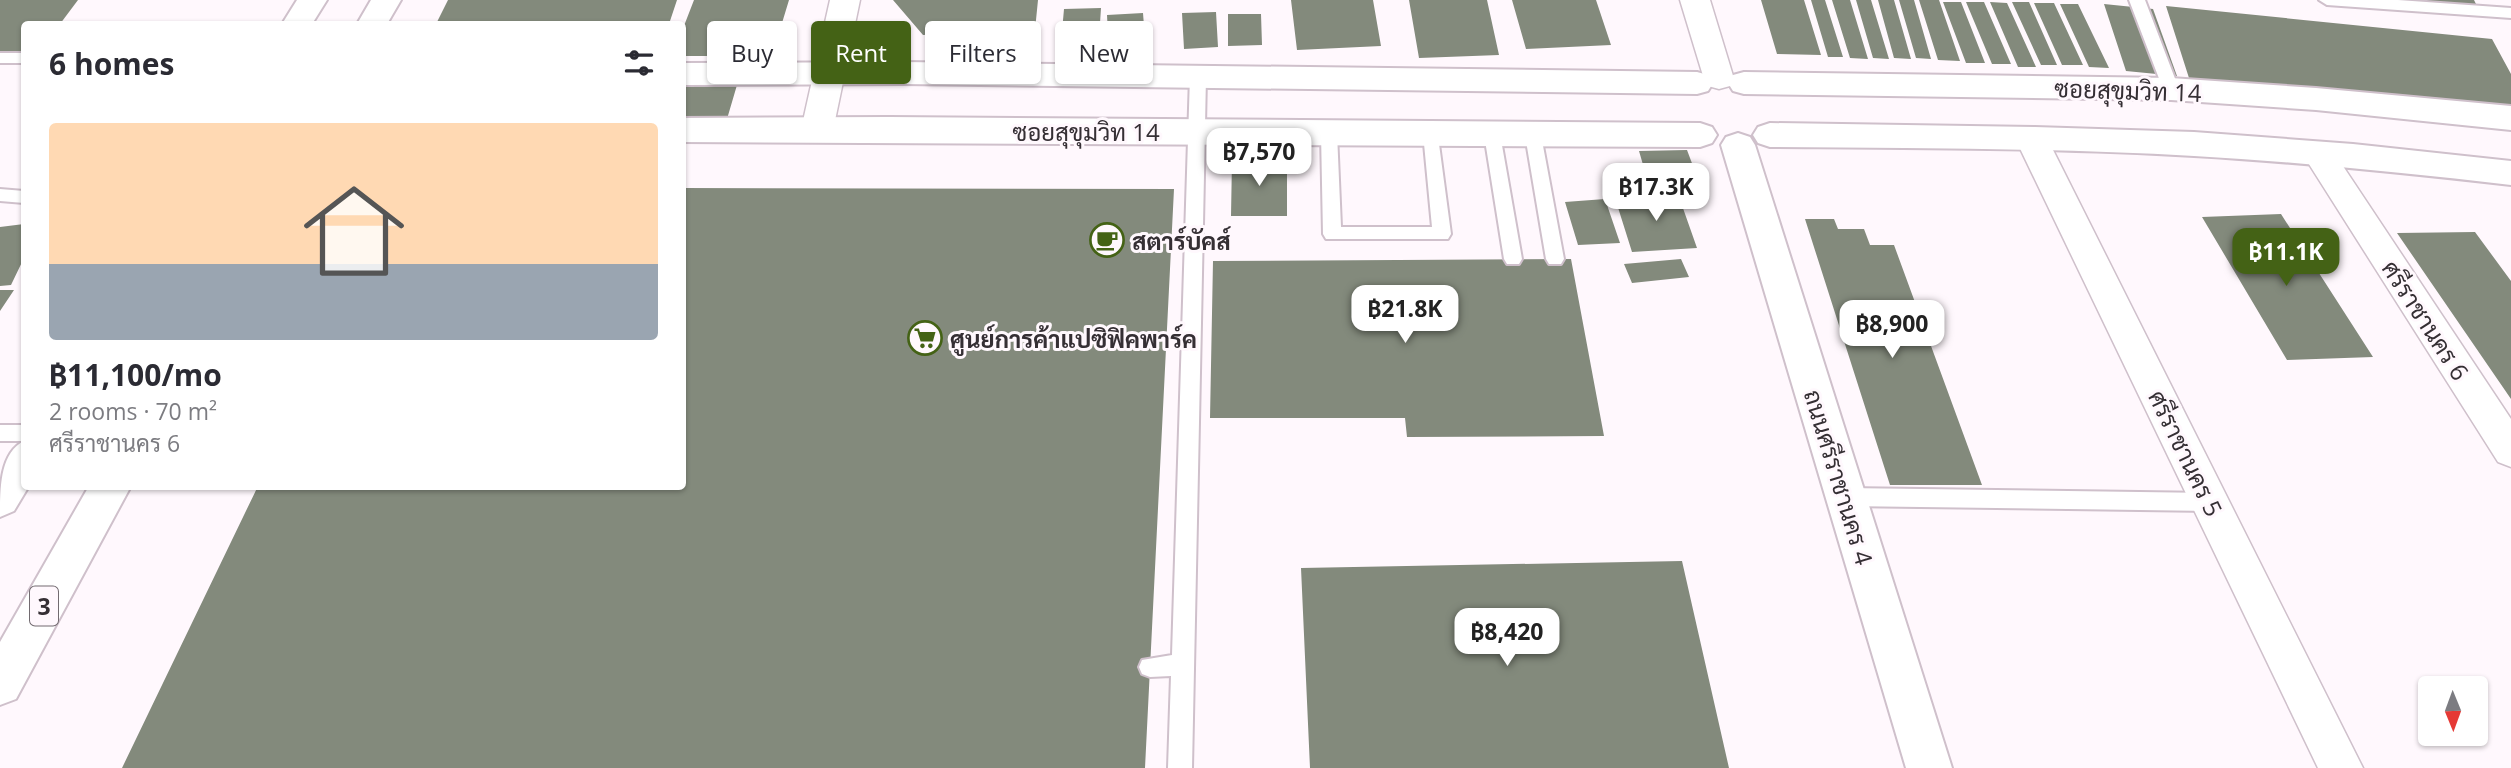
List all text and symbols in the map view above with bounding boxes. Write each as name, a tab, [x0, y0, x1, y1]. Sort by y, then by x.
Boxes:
chip: Buy	[707, 21, 797, 84]
chip: Rent	[811, 21, 911, 84]
chip: Filters	[925, 21, 1041, 84]
chip: New	[1055, 21, 1153, 84]
text: 6 homes	[49, 43, 174, 84]
icon: filters	[620, 44, 658, 82]
street label: ซอยสุขุมวิท 14	[2054, 71, 2202, 110]
street label: ซอยสุขุมวิท 14	[1012, 115, 1160, 149]
pin: ฿7,570	[1202, 128, 1316, 188]
text: ฿7,570	[1222, 135, 1296, 167]
pin: ฿17.3K	[1599, 164, 1713, 223]
icon: home	[291, 168, 417, 294]
text: ฿17.3K	[1618, 170, 1694, 202]
cafe icon: สตาร์บัคส์	[1088, 221, 1126, 259]
place label: สตาร์บัคส์	[1132, 224, 1232, 257]
pin: ฿11.1K	[2229, 229, 2343, 288]
text: ฿11.1K	[2248, 235, 2324, 267]
street label: ศรีราชานคร 6	[2375, 254, 2477, 386]
pin: ฿21.8K	[1348, 286, 1462, 345]
text: ฿21.8K	[1367, 292, 1443, 324]
pin: ฿8,900	[1835, 300, 1949, 360]
text: ฿8,900	[1855, 307, 1929, 339]
supermarket icon: ศูนย์การค้าแปซิฟิคพาร์ค	[906, 319, 944, 357]
place label: ศูนย์การค้าแปซิฟิคพาร์ค	[950, 322, 1197, 356]
text: ฿11,100/mo	[49, 354, 222, 395]
street label: ศรีราชานคร 5	[2141, 384, 2231, 522]
street label: ถนนศรีราชานคร 4	[1797, 385, 1881, 569]
text: 2 rooms · 70 m²	[49, 395, 217, 427]
text: ศรีราชานคร 6	[49, 427, 180, 459]
road number: 3	[30, 586, 58, 626]
pin: ฿8,420	[1450, 608, 1564, 668]
text: ฿8,420	[1470, 615, 1544, 647]
north arrow	[2418, 676, 2488, 746]
map controls	[2418, 676, 2488, 746]

